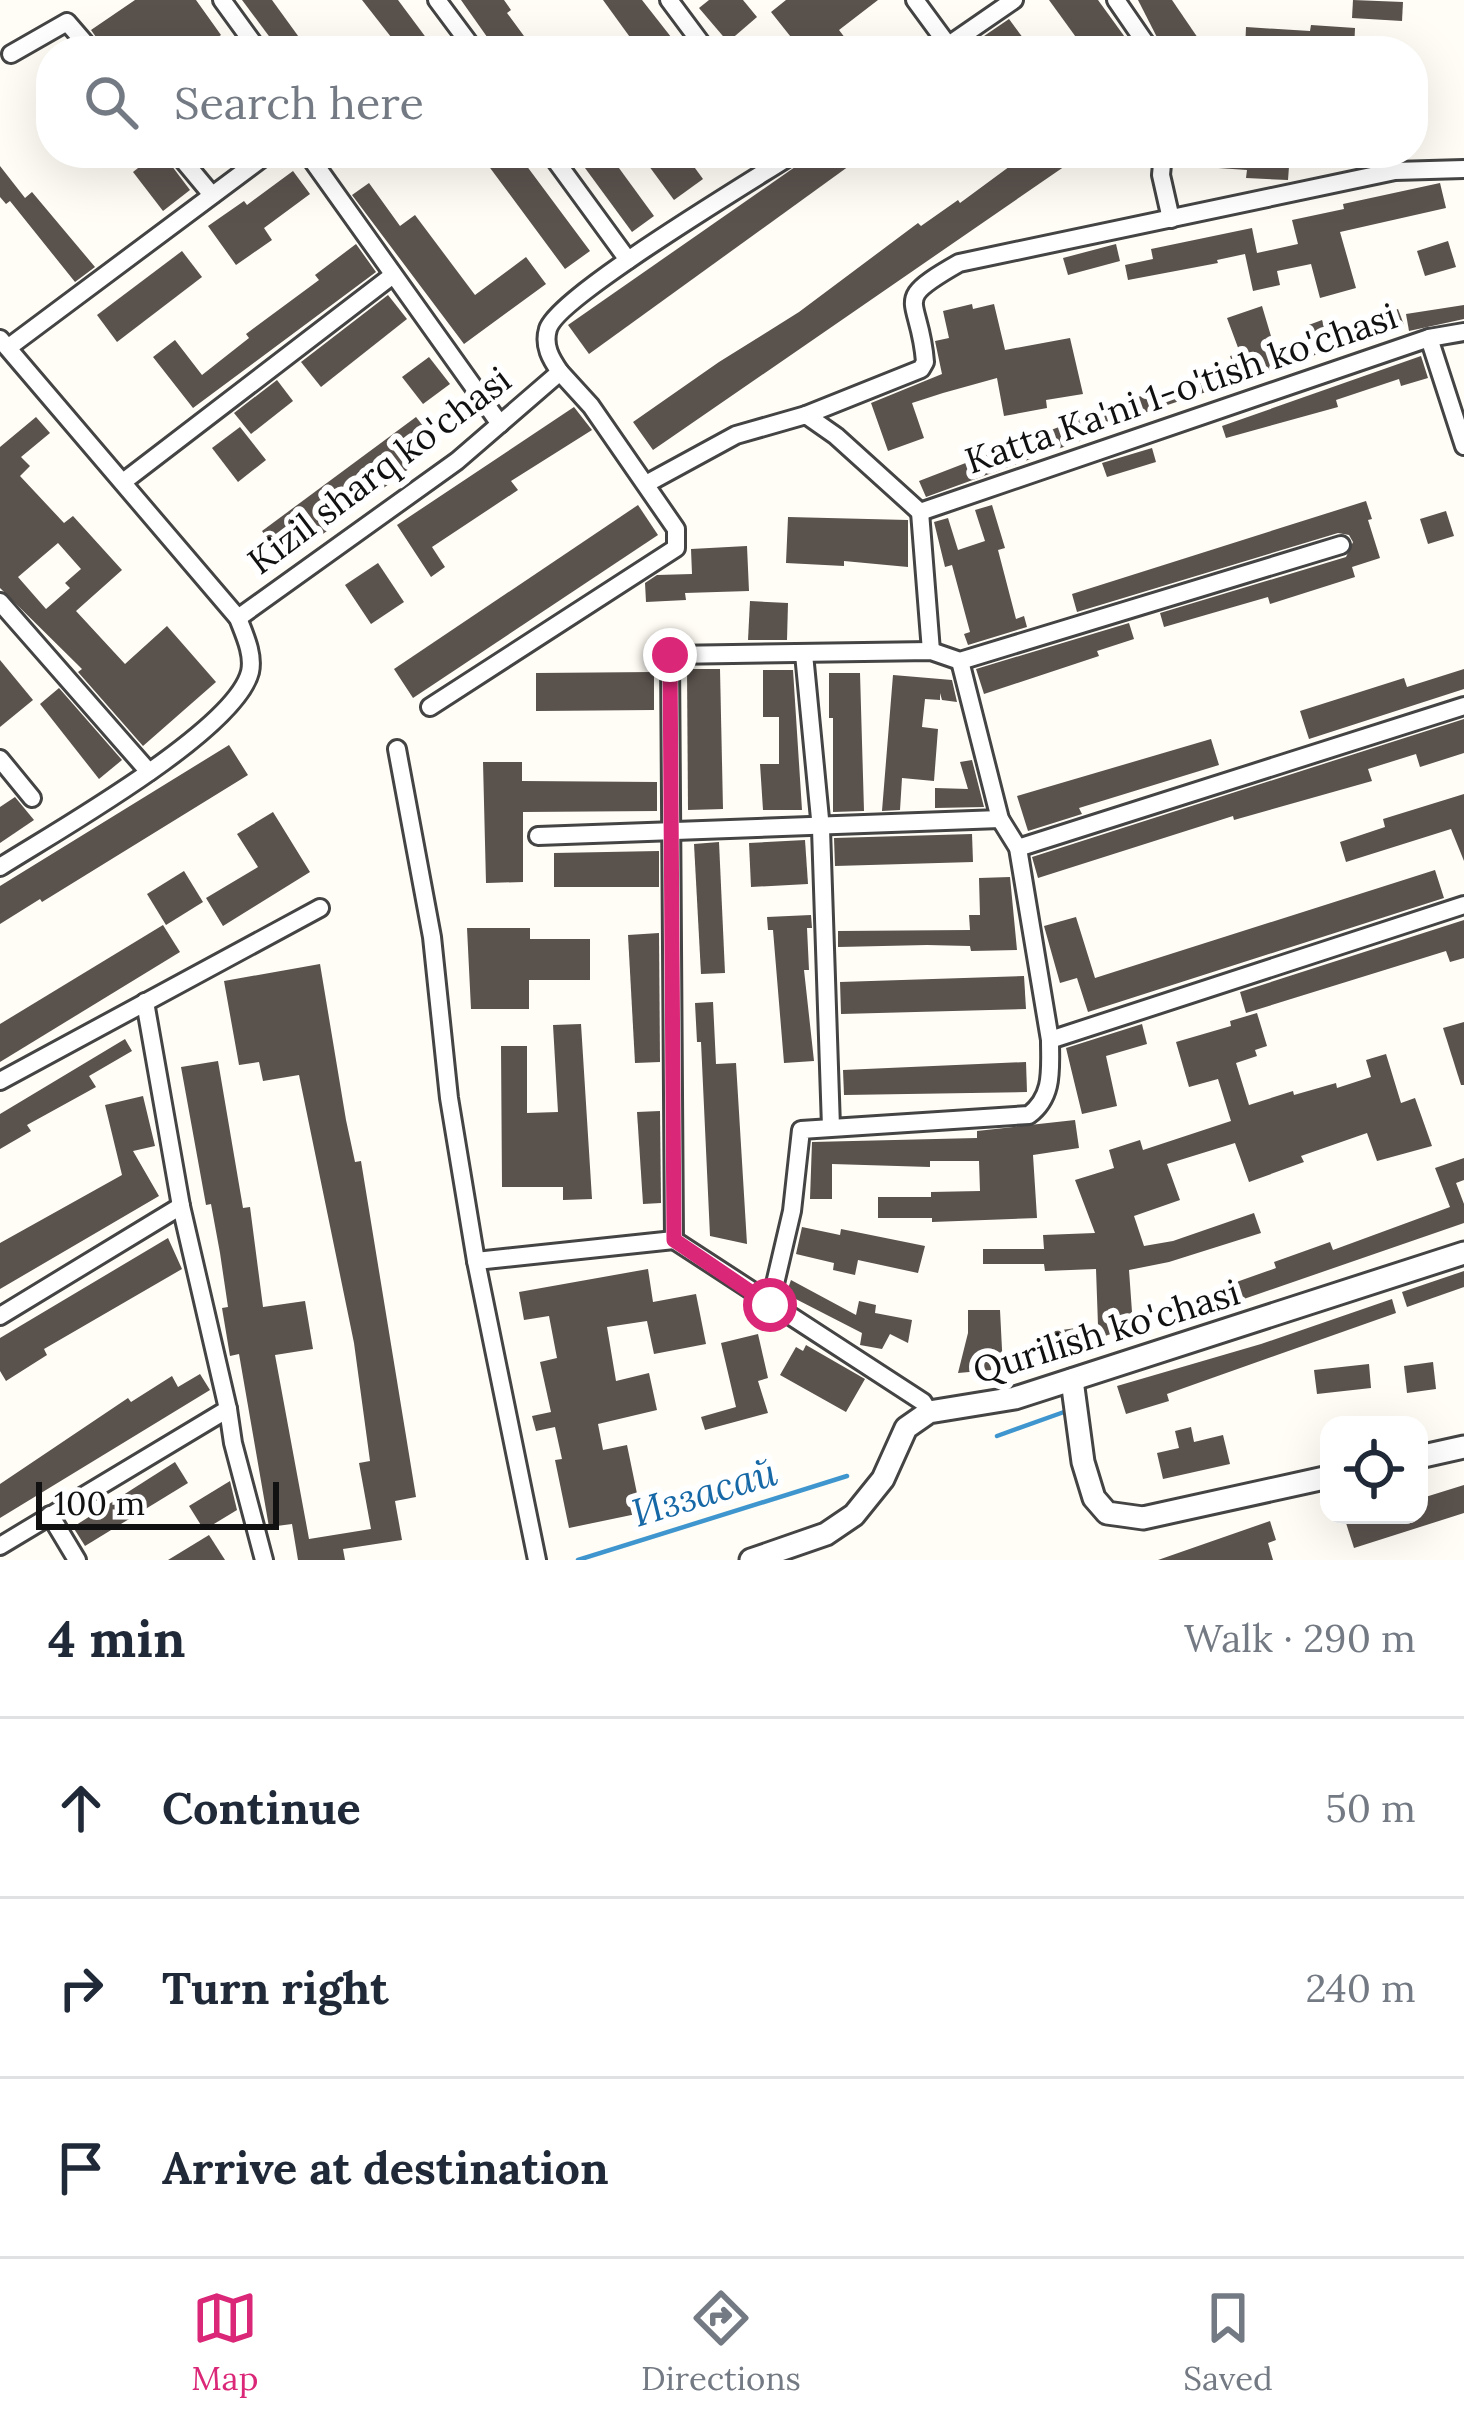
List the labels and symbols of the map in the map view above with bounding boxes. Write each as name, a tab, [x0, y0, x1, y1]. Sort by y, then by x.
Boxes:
street label: Katta Ka'ni 1-o'tish ko'chasi	[959, 292, 1403, 484]
street label: Kizil sharq ko'chasi	[238, 356, 520, 584]
route end	[643, 628, 697, 682]
street label: Qurilish ko'chasi	[967, 1269, 1245, 1393]
route start	[743, 1278, 797, 1332]
water label: Иззасай	[625, 1446, 783, 1538]
scale bar	[36, 1476, 279, 1529]

